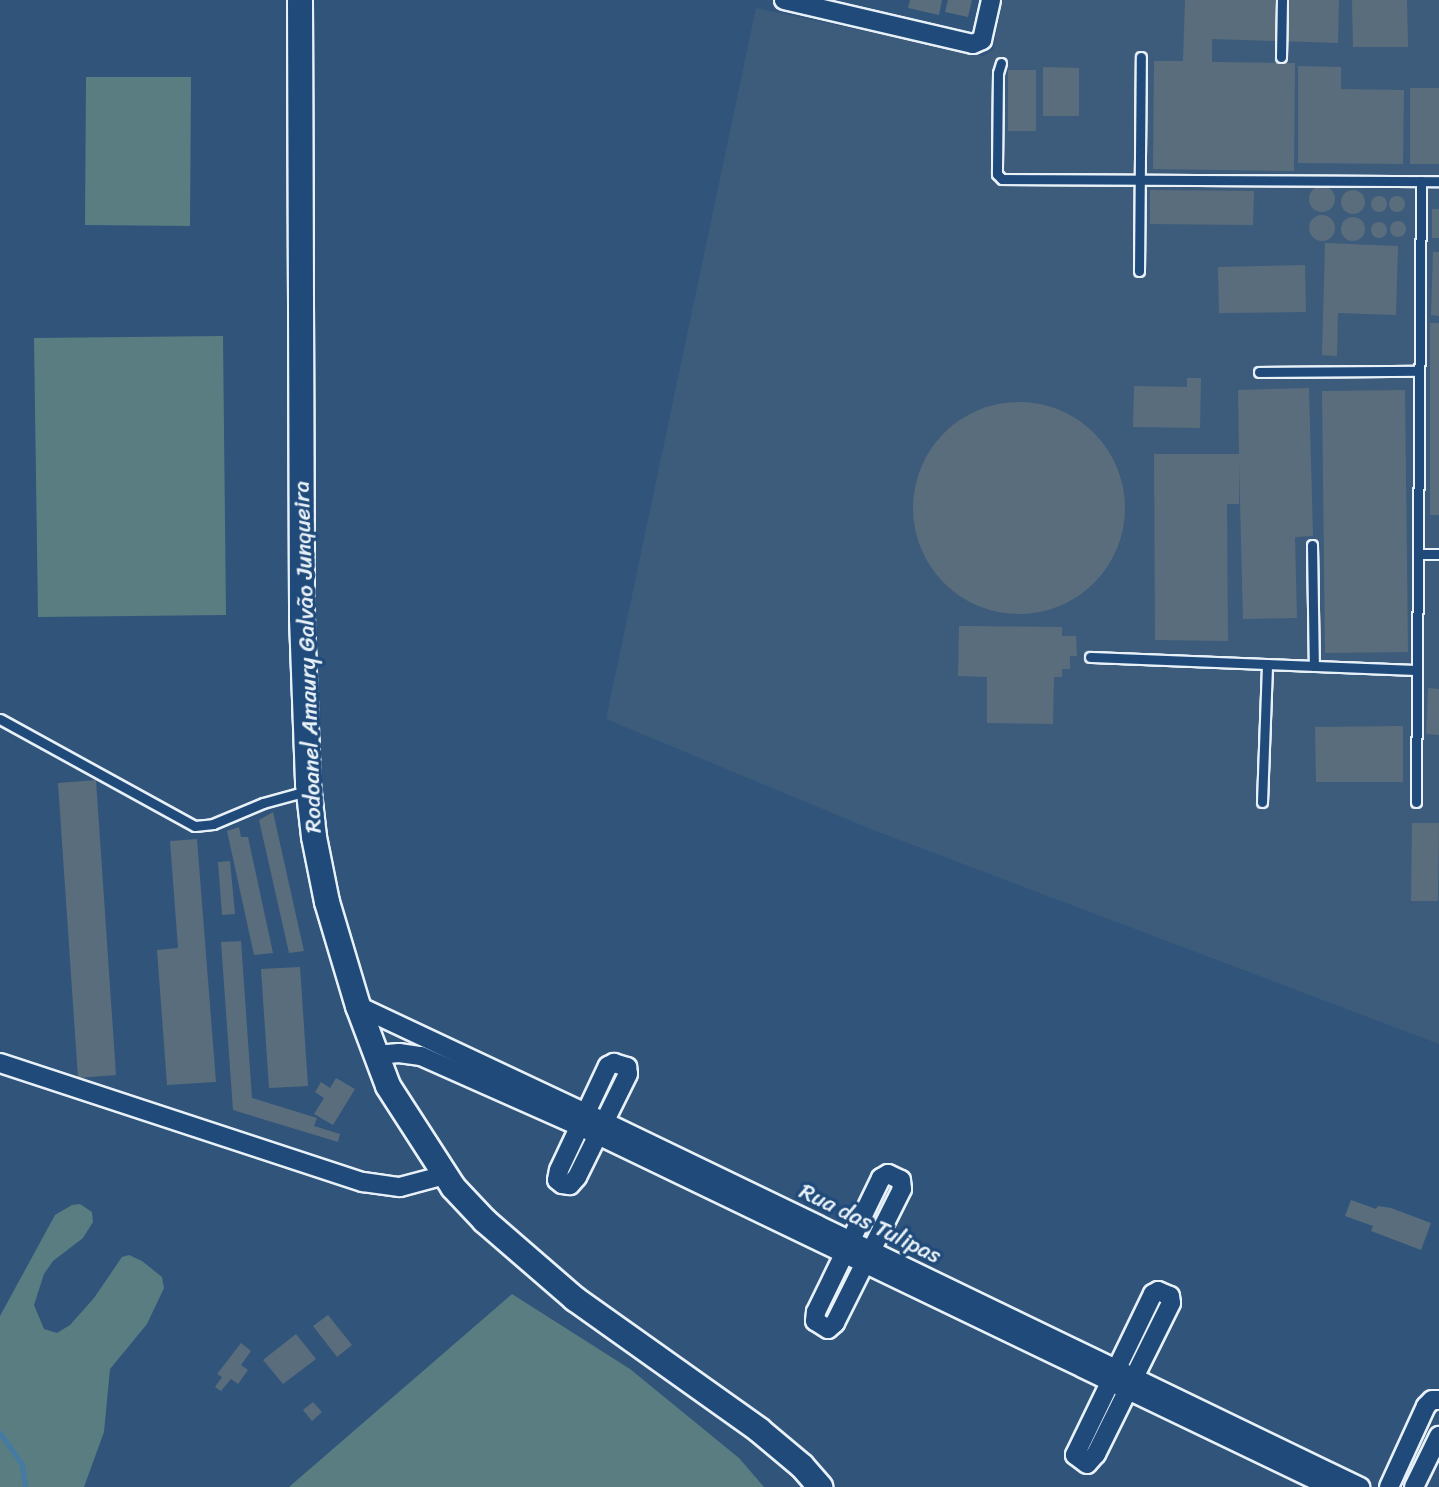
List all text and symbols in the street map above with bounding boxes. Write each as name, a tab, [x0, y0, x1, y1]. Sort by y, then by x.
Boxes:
street label: Rodoanel Amaury Galvão Junqueira	[288, 481, 328, 833]
street label: Rua das Tulipas	[795, 1178, 945, 1270]

